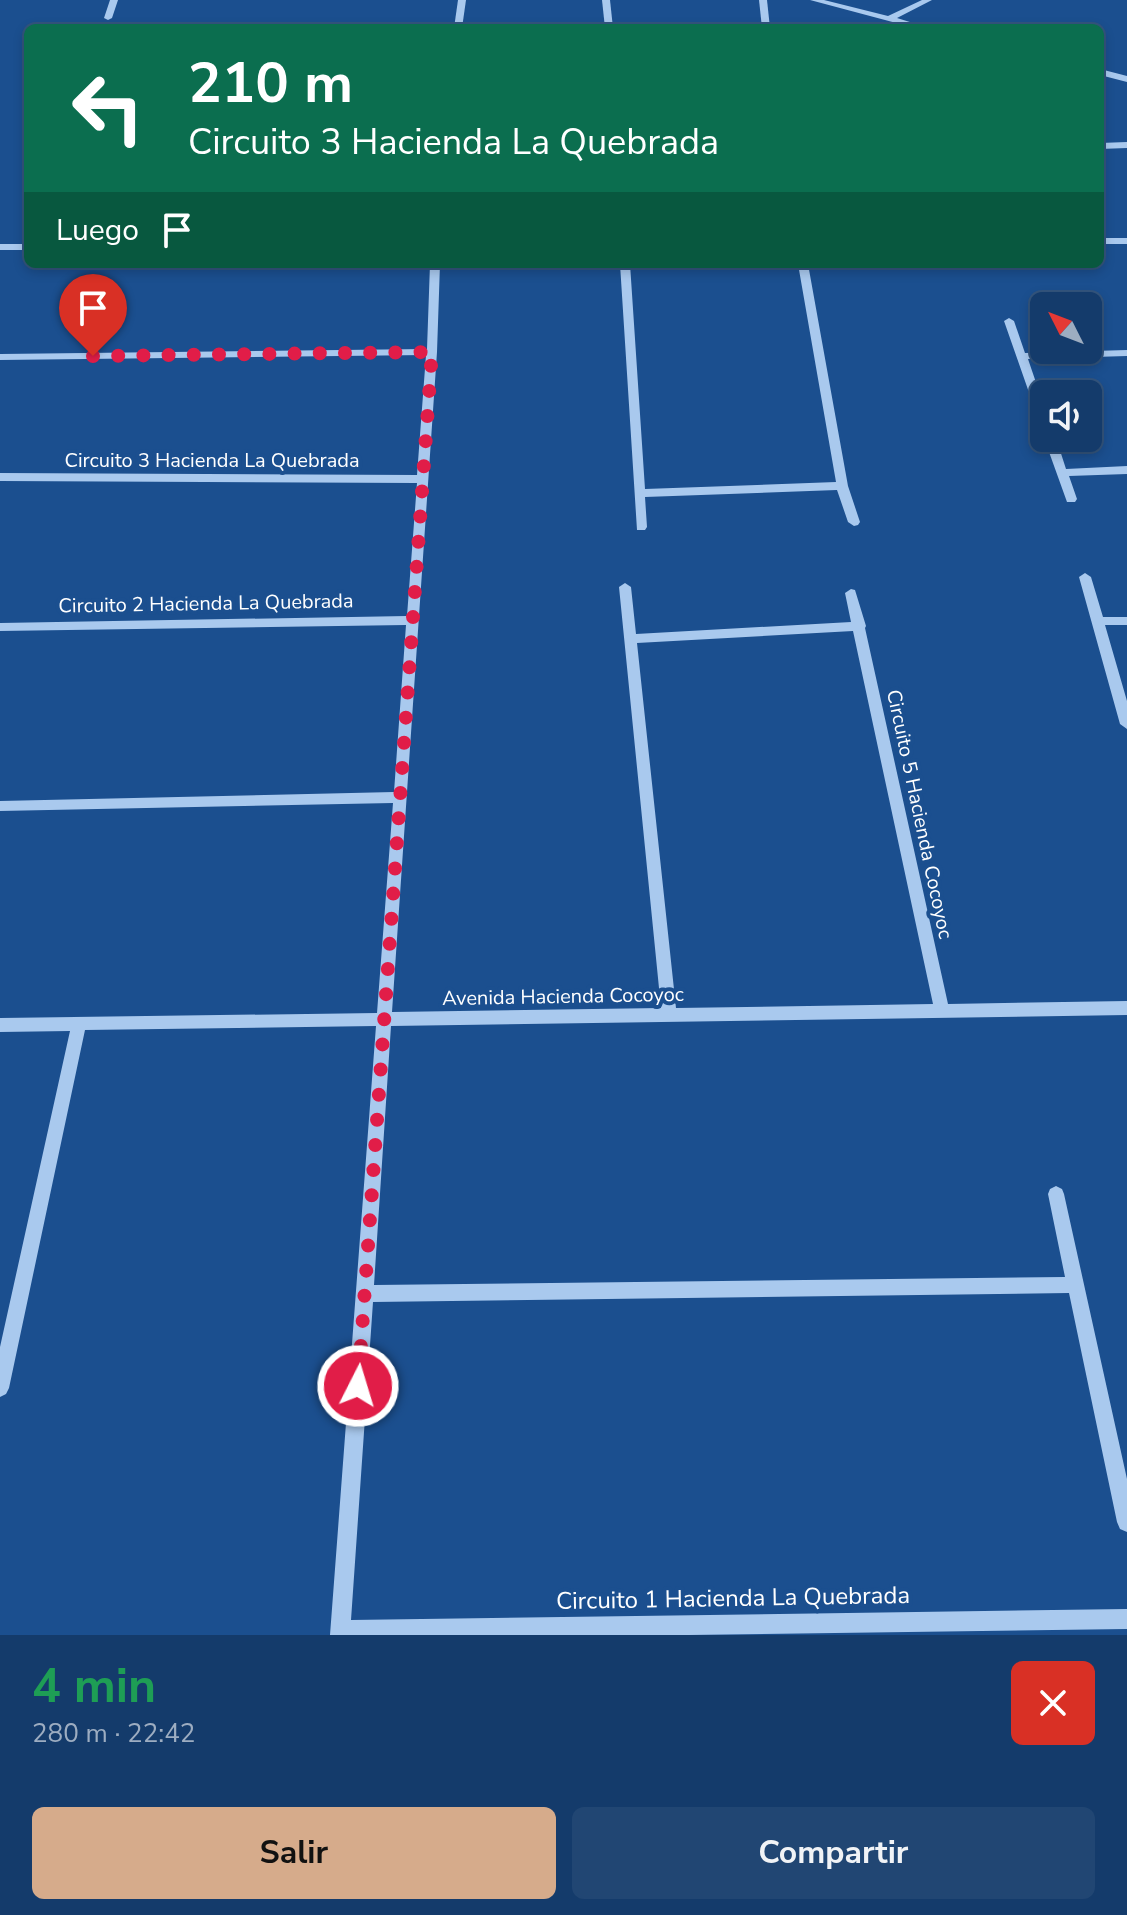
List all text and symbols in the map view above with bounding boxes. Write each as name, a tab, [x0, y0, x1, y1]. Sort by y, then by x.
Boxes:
text: 210 m	[188, 45, 353, 122]
icon: left	[56, 56, 160, 160]
text: Circuito 3 Hacienda La Quebrada	[188, 118, 719, 167]
icon: arrive	[155, 208, 199, 252]
text: Luego	[56, 210, 139, 251]
pin	[59, 274, 127, 356]
icon: arrive	[71, 286, 115, 330]
north arrow	[1030, 292, 1102, 364]
map controls	[1030, 292, 1102, 452]
button: sound	[1030, 380, 1102, 452]
street label: Circuito 3 Hacienda La Quebrada	[64, 447, 360, 474]
street label: Circuito 2 Hacienda La Quebrada	[58, 587, 354, 620]
street label: Circuito 5 Hacienda Cocoyoc	[880, 687, 959, 941]
street label: Avenida Hacienda Cocoyoc	[442, 981, 684, 1012]
position arrow	[316, 1344, 400, 1428]
street label: Circuito 1 Hacienda La Quebrada	[556, 1579, 910, 1617]
text: 4 min	[32, 1653, 156, 1719]
button: close	[1011, 1661, 1095, 1745]
text: 280 m · 22:42	[32, 1716, 195, 1751]
button: Salir	[32, 1807, 556, 1899]
button: Compartir	[572, 1807, 1095, 1899]

